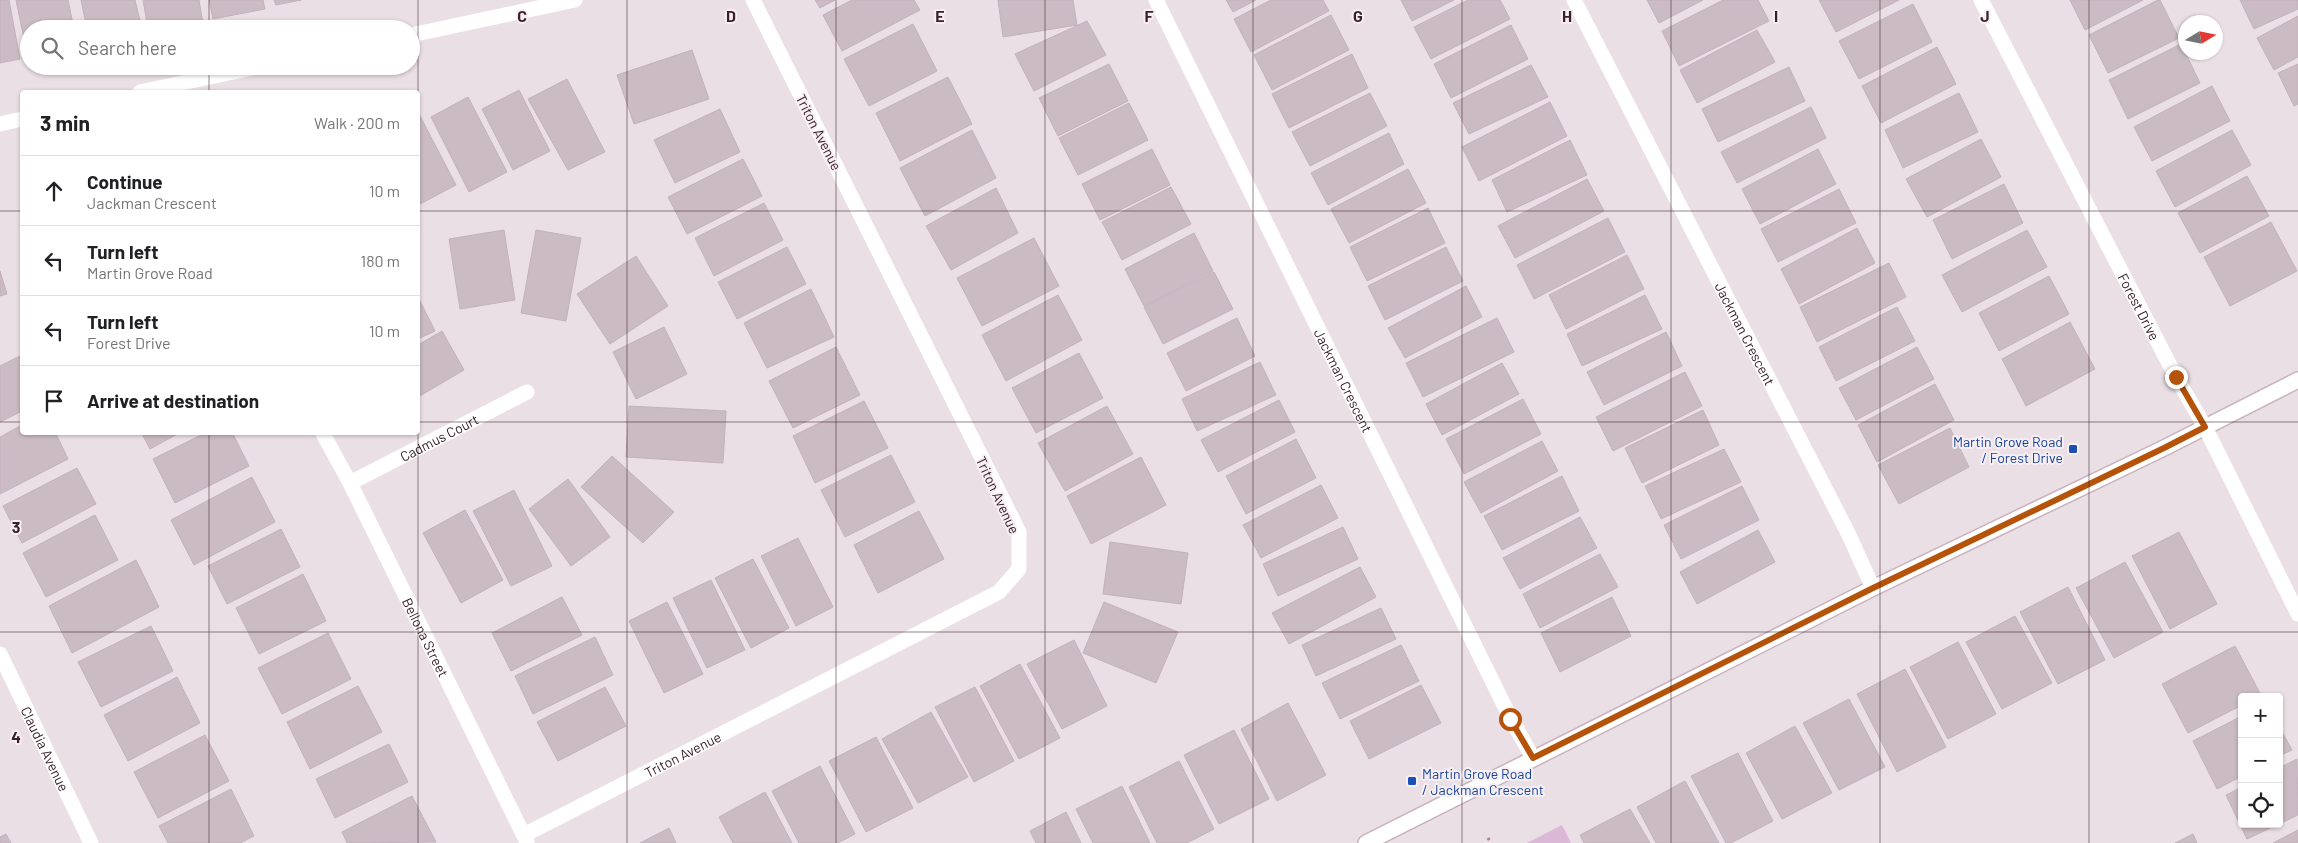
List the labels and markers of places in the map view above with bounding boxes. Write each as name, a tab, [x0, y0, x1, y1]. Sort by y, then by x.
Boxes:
place label: Martin Grove Road / Forest Drive	[1953, 433, 2063, 466]
marker: Martin Grove Road / Forest Drive	[2067, 443, 2079, 455]
place label: Martin Grove Road / Jackman Crescent	[1422, 765, 1544, 798]
marker: Martin Grove Road / Jackman Crescent	[1406, 775, 1418, 787]

